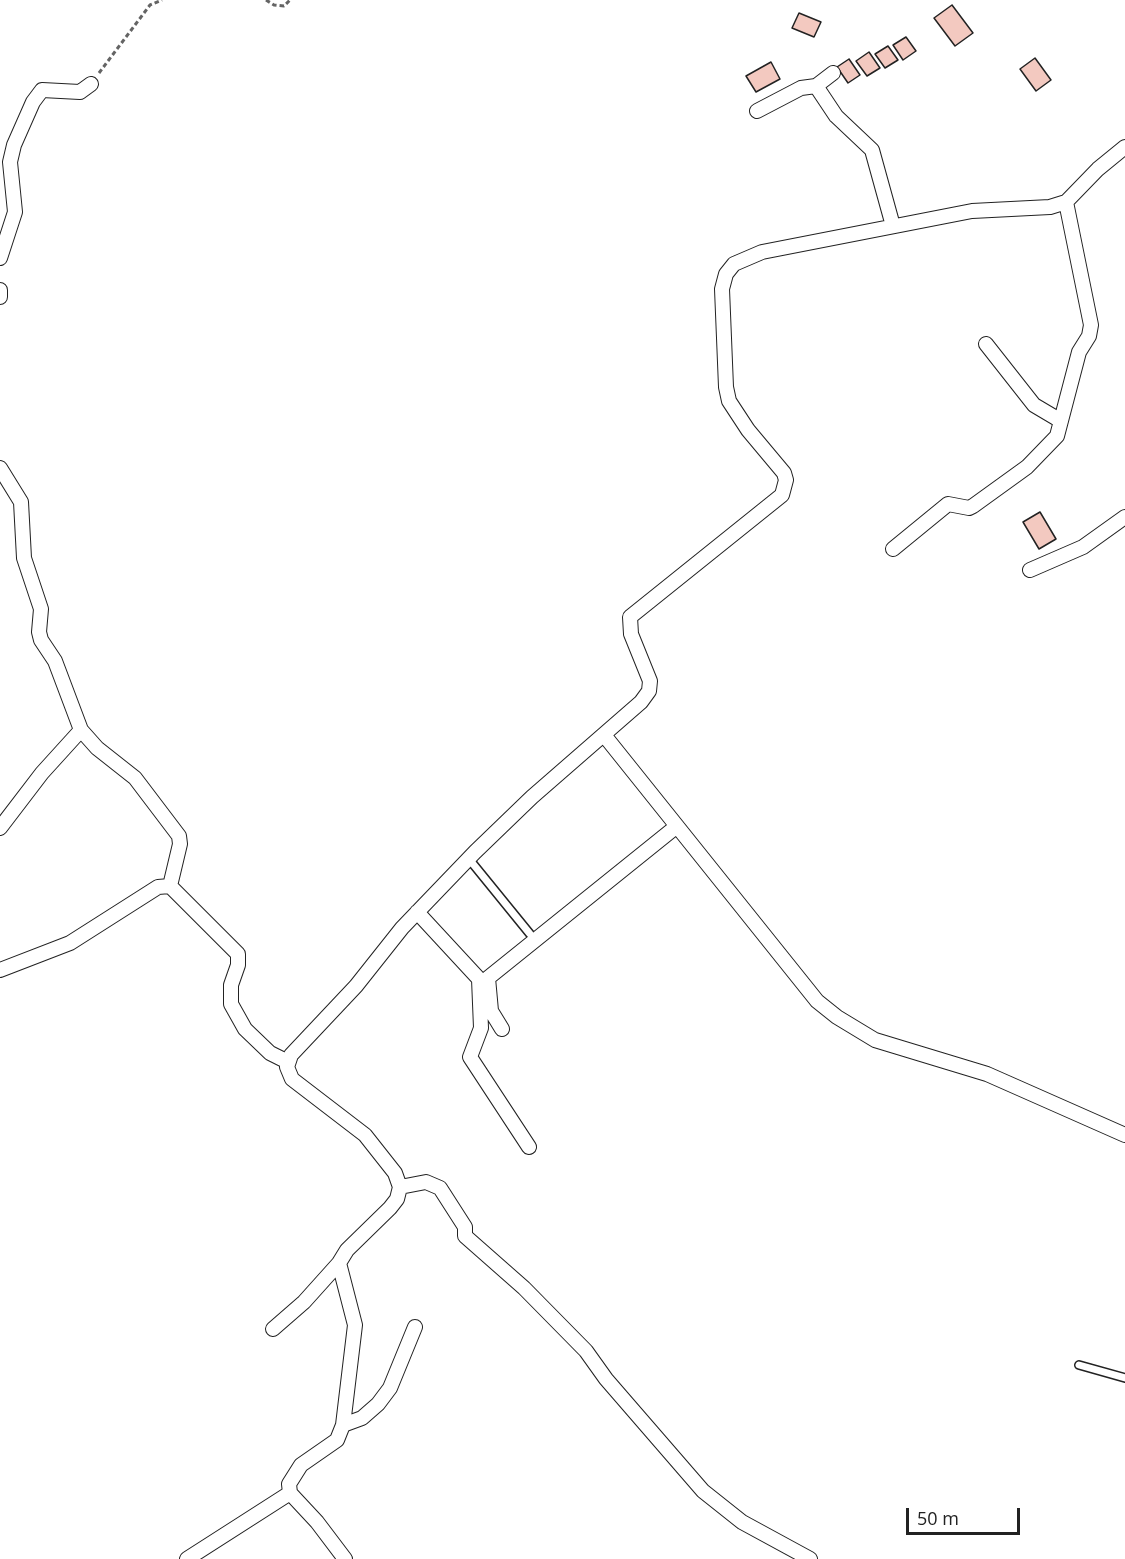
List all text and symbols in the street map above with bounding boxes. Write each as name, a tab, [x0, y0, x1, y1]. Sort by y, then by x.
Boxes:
scale bar	[909, 1496, 1023, 1534]
text: 50 m	[917, 1506, 959, 1530]

